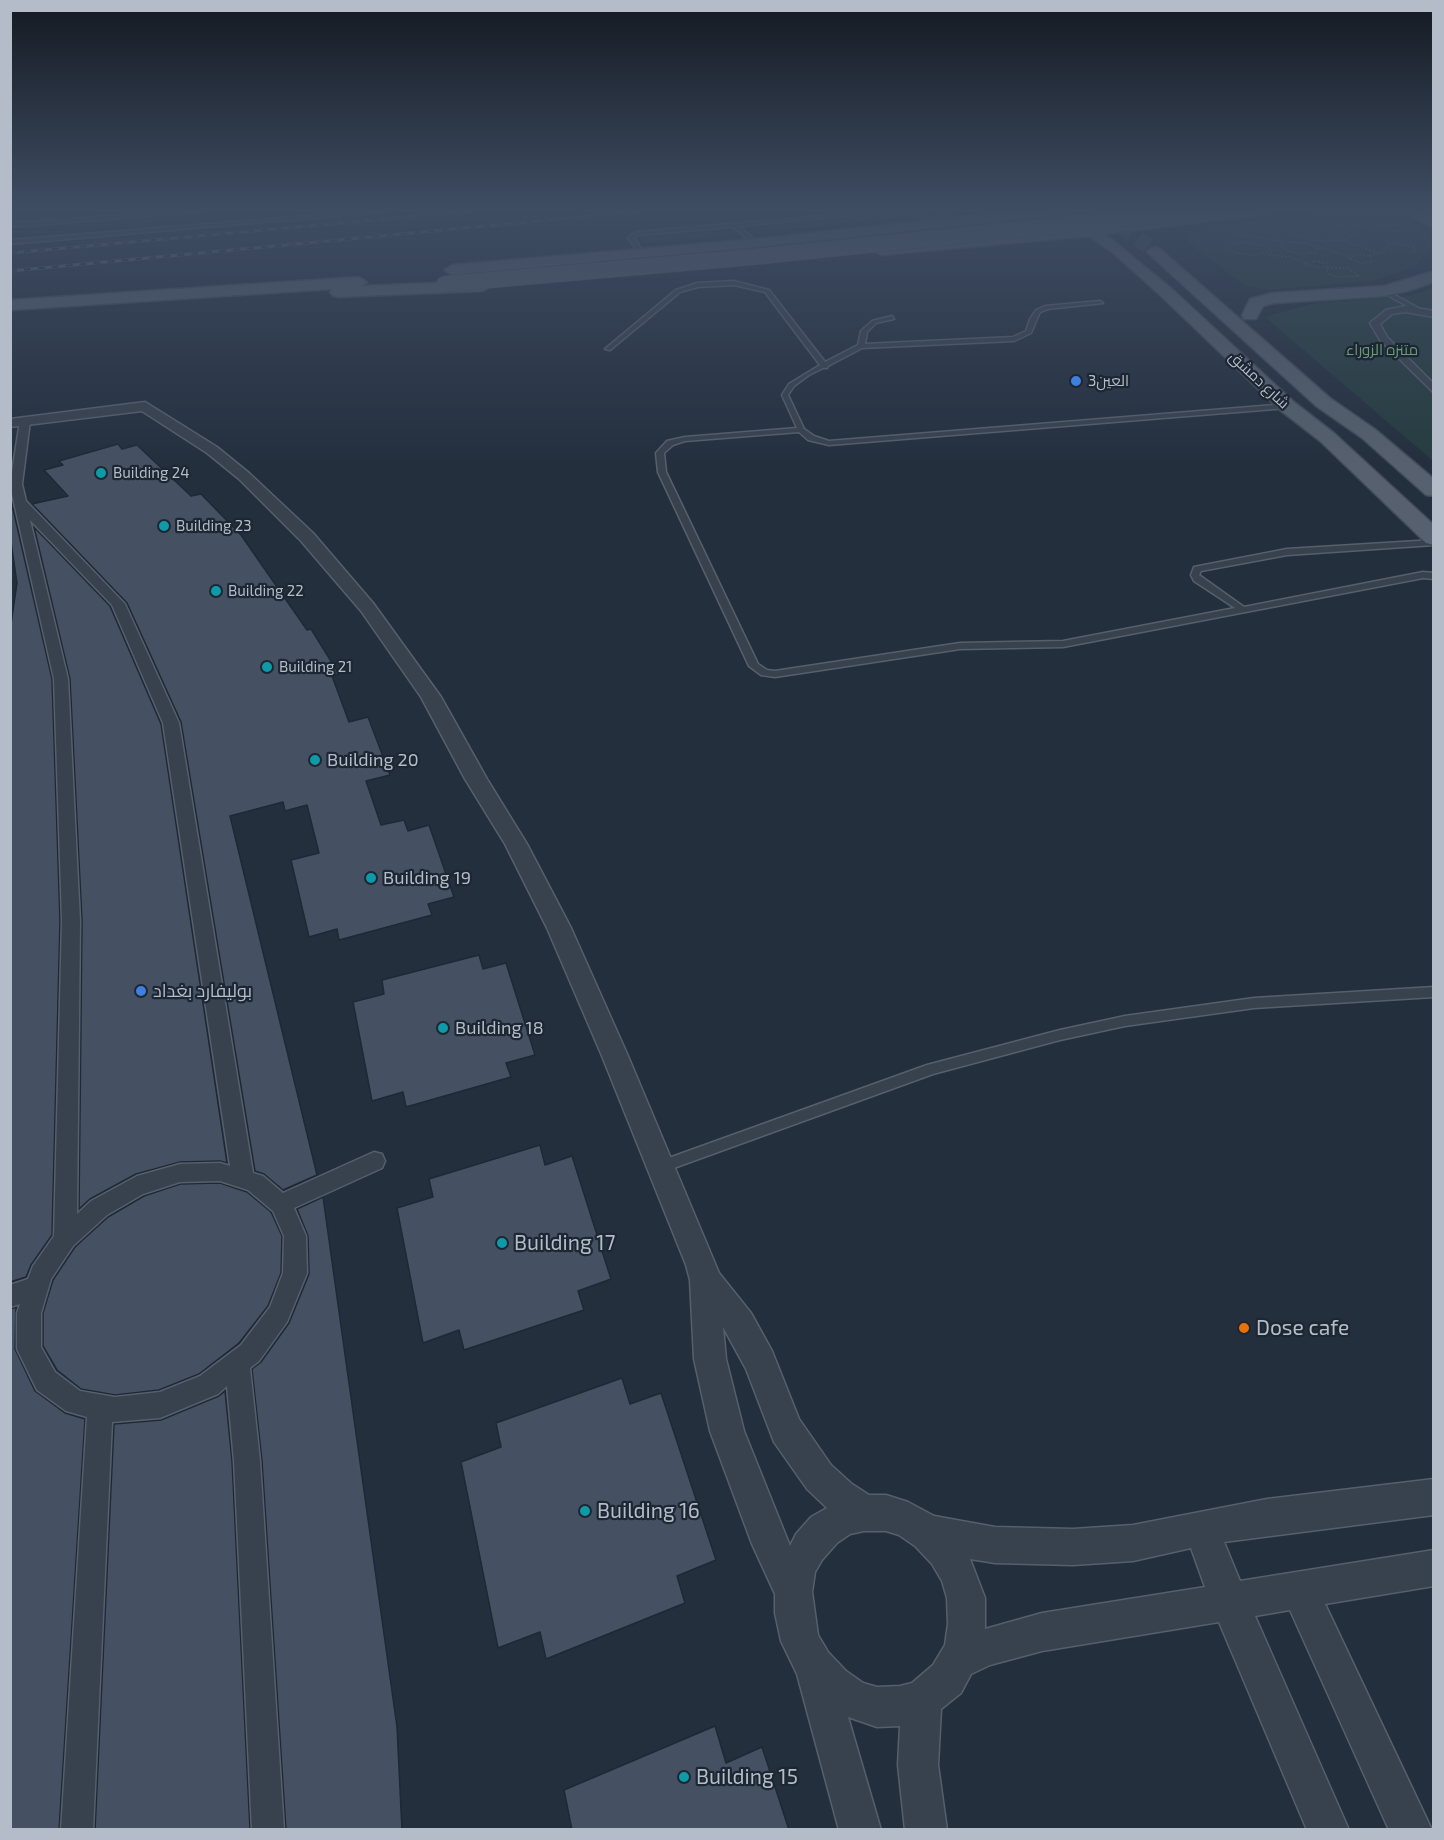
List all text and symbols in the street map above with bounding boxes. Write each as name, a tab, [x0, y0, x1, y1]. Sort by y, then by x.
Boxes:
park label: متنزه الزوراء	[1346, 341, 1418, 359]
street label: شارع دمشق	[1225, 348, 1293, 412]
place label: العين3	[1088, 372, 1129, 390]
marker: العين3	[1069, 374, 1083, 388]
place label: Building 24	[113, 464, 189, 482]
marker: Building 24	[94, 466, 108, 480]
place label: Building 23	[176, 517, 252, 535]
marker: Building 23	[157, 519, 171, 533]
place label: Building 22	[228, 582, 304, 600]
marker: Building 22	[209, 584, 223, 598]
place label: Building 21	[279, 658, 352, 676]
marker: Building 21	[260, 660, 274, 674]
place label: Building 20	[327, 749, 418, 771]
marker: Building 20	[308, 753, 322, 767]
place label: Building 19	[383, 867, 471, 889]
marker: Building 19	[364, 871, 378, 885]
place label: بوليفارد بغداد	[153, 980, 252, 1002]
marker: بوليفارد بغداد	[134, 984, 148, 998]
place label: Building 18	[455, 1017, 544, 1039]
marker: Building 18	[436, 1021, 450, 1035]
place label: Building 17	[514, 1230, 615, 1256]
marker: Building 17	[495, 1236, 509, 1250]
place label: Dose cafe	[1256, 1315, 1349, 1341]
marker: Dose cafe	[1237, 1321, 1251, 1335]
place label: Building 16	[597, 1498, 700, 1524]
marker: Building 16	[578, 1504, 592, 1518]
place label: Building 15	[696, 1764, 798, 1790]
marker: Building 15	[677, 1770, 691, 1784]

